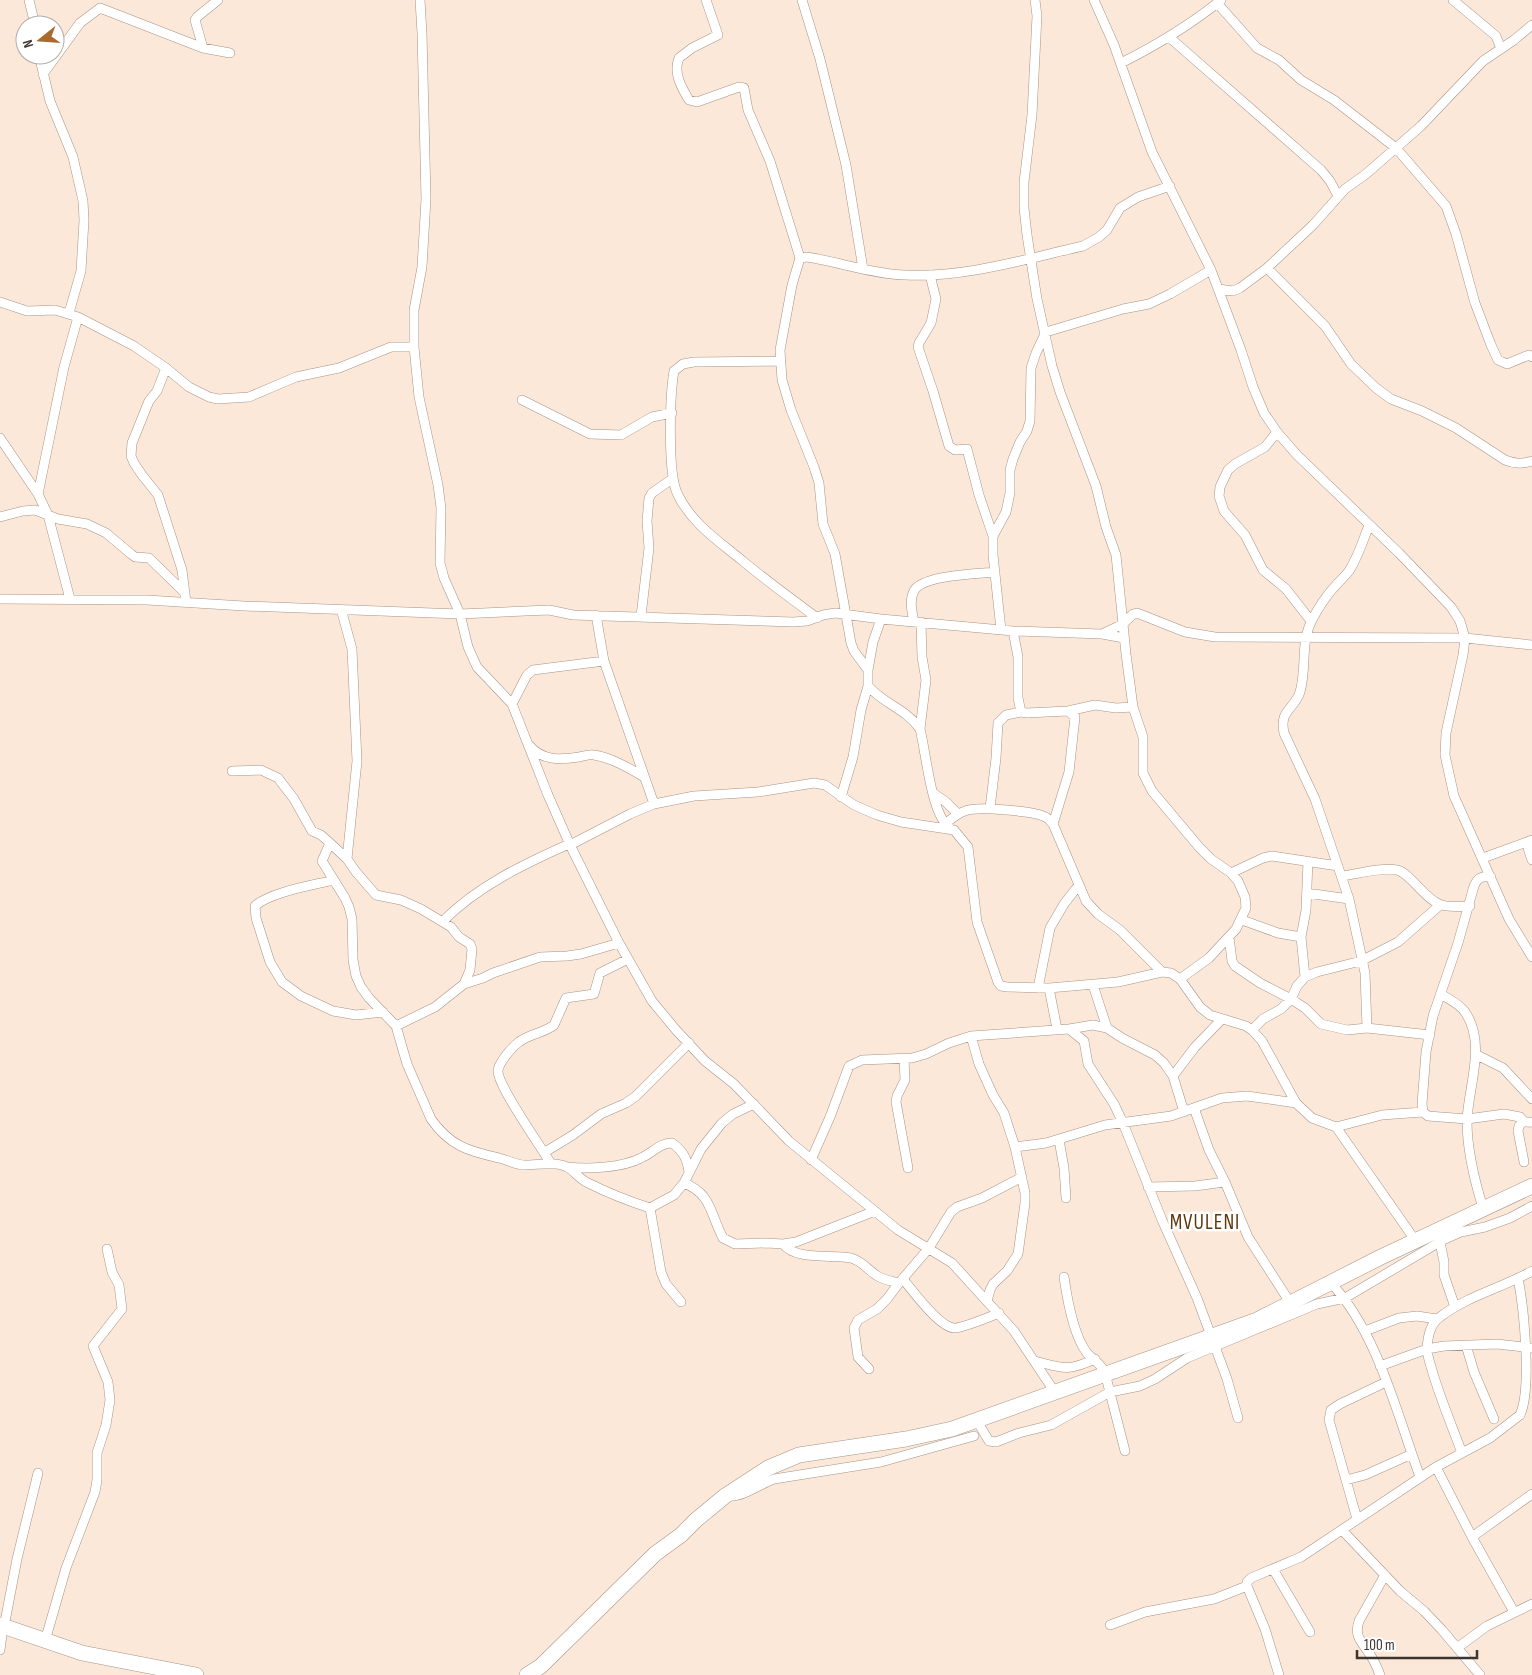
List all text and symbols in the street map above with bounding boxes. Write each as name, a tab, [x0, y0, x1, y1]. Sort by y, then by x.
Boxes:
north arrow	[15, 15, 65, 65]
text: N	[19, 38, 37, 50]
district label: MVULENI	[1170, 1210, 1240, 1235]
scale bar	[1357, 1628, 1477, 1660]
text: 100 m	[1364, 1636, 1395, 1655]

